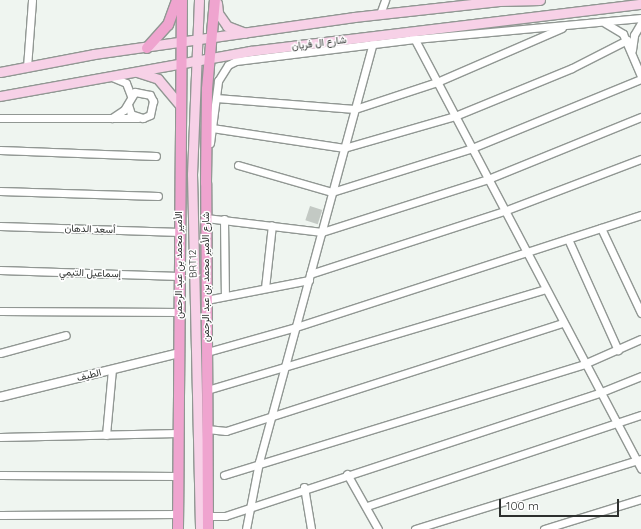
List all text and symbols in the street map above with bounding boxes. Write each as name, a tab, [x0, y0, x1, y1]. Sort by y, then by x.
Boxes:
street label: شارع ال فريان	[291, 34, 347, 52]
street label: الأمير محمد بن عبد الرحمن	[173, 211, 185, 319]
street label: شارع الأمير محمد بن عبد الرحمن	[200, 212, 212, 342]
street label: أسعد الدهان	[64, 222, 116, 236]
street label: BRT12	[187, 250, 199, 278]
street label: إسماعيل التيمي	[59, 266, 121, 280]
street label: الطيف	[75, 366, 103, 384]
scale bar	[501, 491, 621, 517]
text: 100 m	[506, 498, 539, 513]

